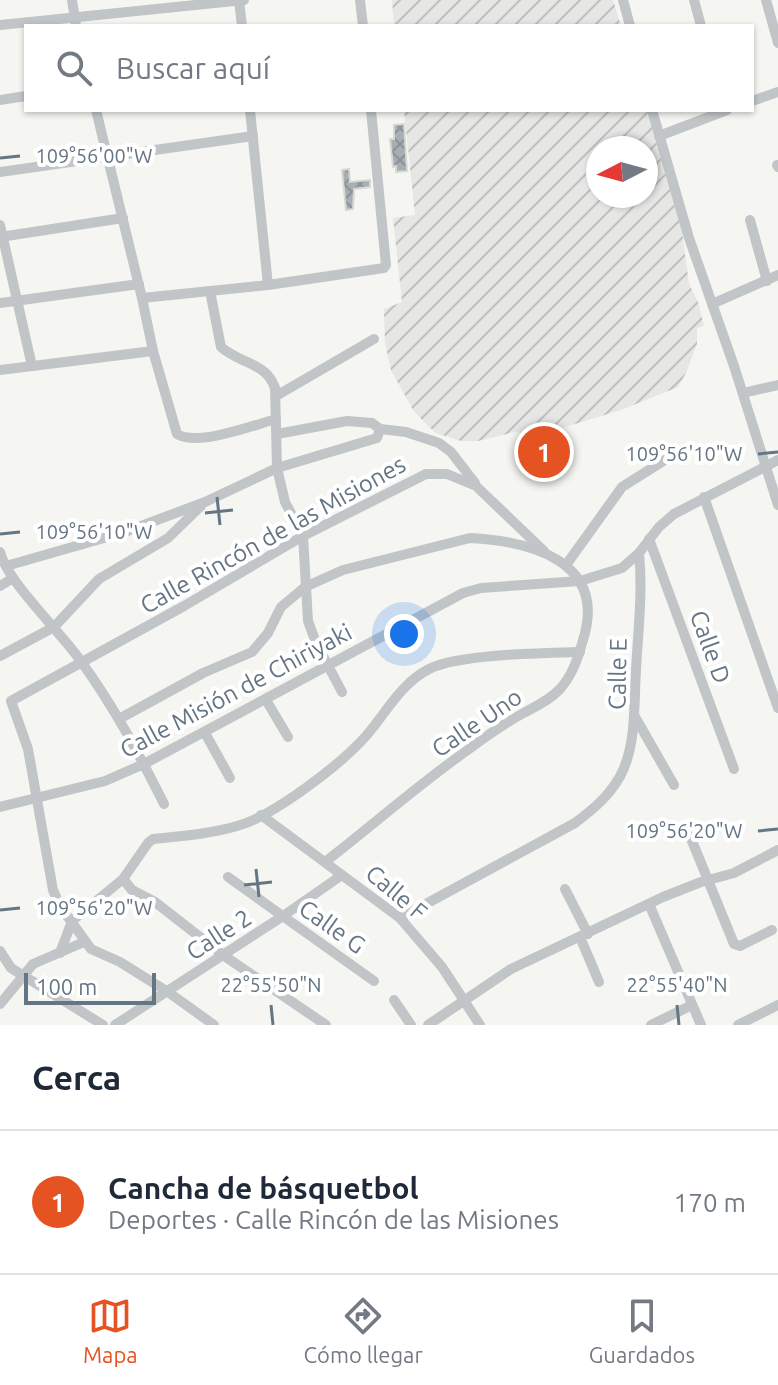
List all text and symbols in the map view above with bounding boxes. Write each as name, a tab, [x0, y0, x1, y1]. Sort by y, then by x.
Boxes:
search box	[24, 24, 754, 112]
icon: search	[52, 46, 96, 90]
text: Buscar aquí	[116, 51, 270, 85]
north arrow	[586, 136, 658, 208]
text: 109°56'00"W	[36, 144, 152, 167]
pin: 1	[518, 422, 570, 482]
text: 109°56'10"W	[626, 442, 742, 465]
street label: Calle Rincón de las Misiones	[135, 450, 410, 619]
text: 109°56'10"W	[36, 520, 152, 543]
street label: Calle D	[685, 607, 736, 687]
your location	[384, 614, 424, 654]
street label: Calle Misión de Chiriyaki	[115, 618, 356, 763]
street label: Calle E	[603, 638, 632, 710]
street label: Calle Uno	[427, 683, 527, 762]
text: 109°56'20"W	[626, 819, 742, 842]
street label: Calle F	[360, 859, 432, 926]
street label: Calle G	[294, 894, 370, 959]
text: 109°56'20"W	[36, 896, 152, 919]
street label: Calle 2	[181, 904, 256, 965]
scale bar	[24, 969, 156, 1005]
text: 22°55'50"N	[220, 973, 322, 996]
text: 22°55'40"N	[626, 973, 728, 996]
text: 100 m	[36, 974, 97, 999]
text: Cerca	[32, 1058, 121, 1096]
text: Cancha de básquetbol	[108, 1171, 419, 1205]
text: 1	[51, 1188, 65, 1217]
text: 170 m	[674, 1188, 746, 1217]
text: Deportes · Calle Rincón de las Misiones	[108, 1205, 559, 1234]
tab: Mapa	[83, 1294, 138, 1367]
tab: Cómo llegar	[304, 1294, 423, 1367]
tab: Guardados	[589, 1294, 695, 1367]

